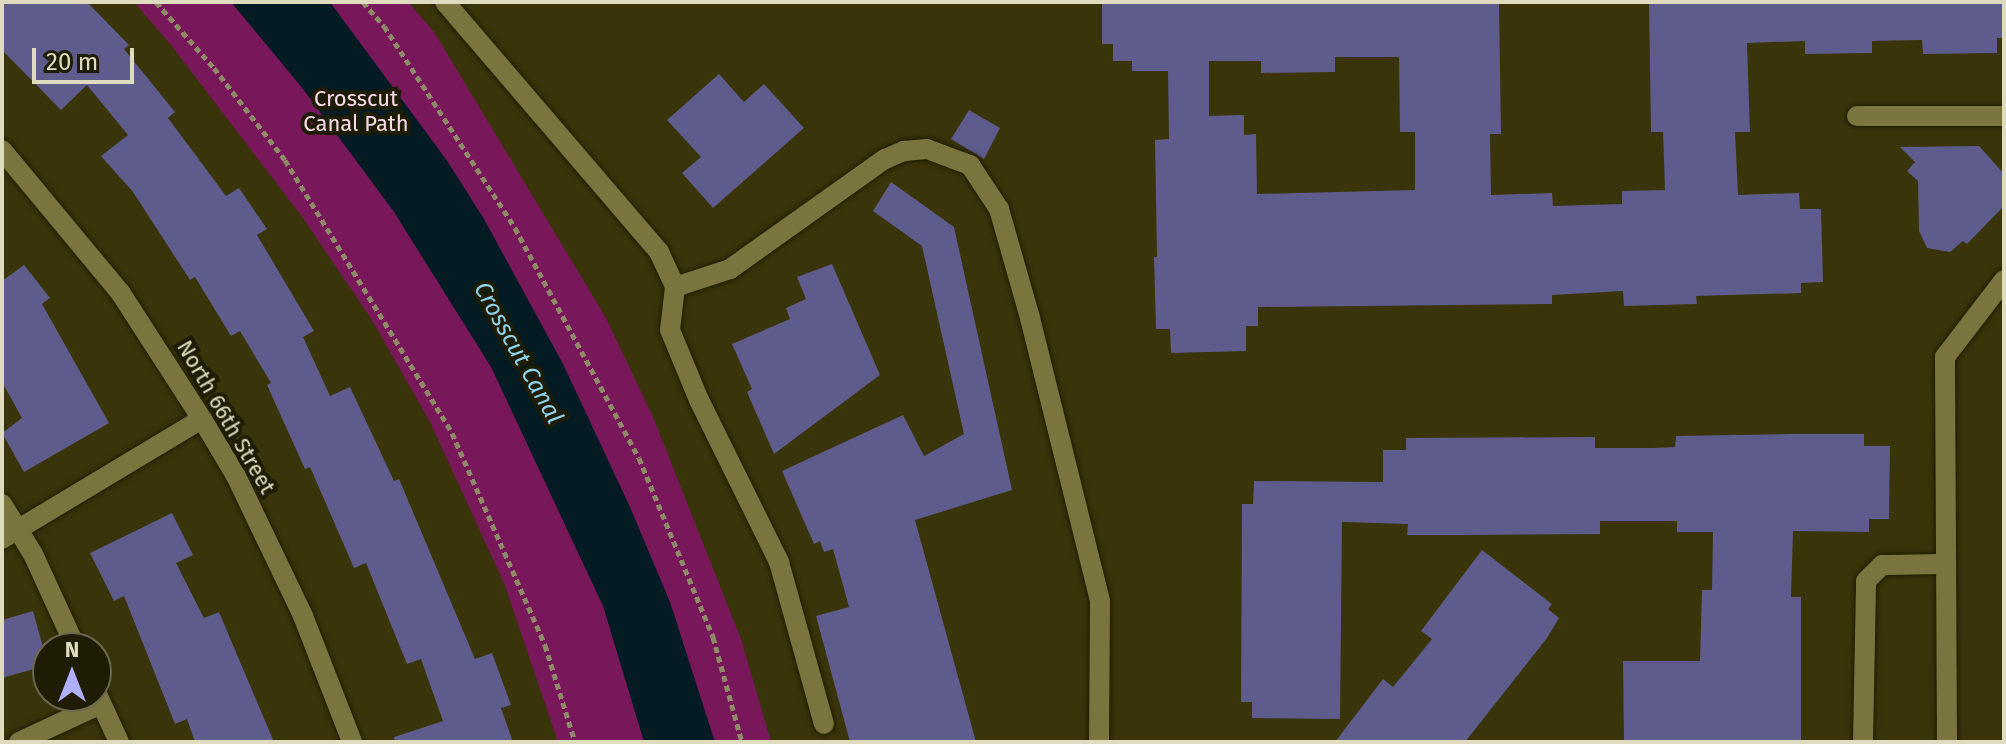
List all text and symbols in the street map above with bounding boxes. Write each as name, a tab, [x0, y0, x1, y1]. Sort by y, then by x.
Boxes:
scale bar	[36, 32, 138, 82]
text: 20 m	[46, 48, 98, 76]
park label: Crosscut Canal Path	[303, 85, 409, 136]
water label: Crosscut Canal	[467, 277, 569, 429]
street label: North 66th Street	[171, 336, 281, 498]
north arrow	[32, 632, 112, 712]
text: N	[65, 636, 79, 663]

